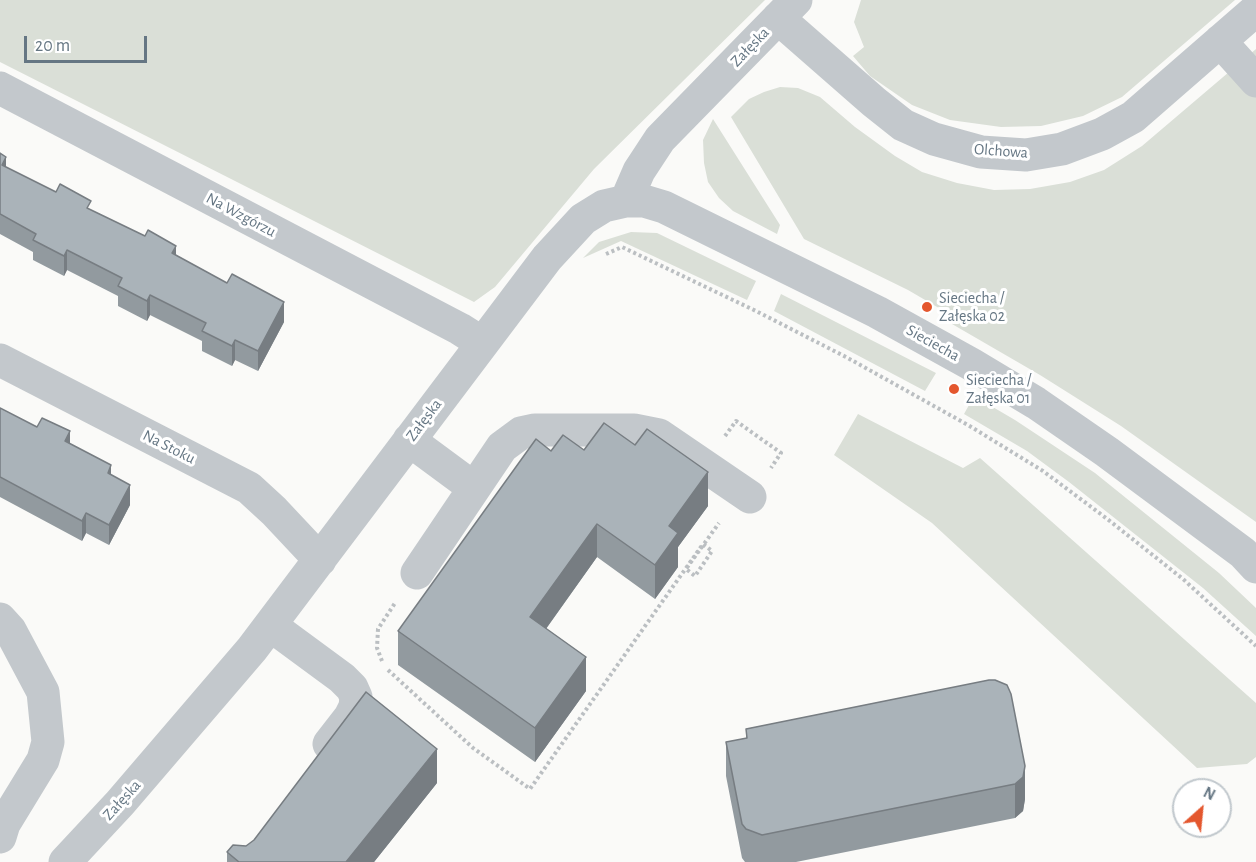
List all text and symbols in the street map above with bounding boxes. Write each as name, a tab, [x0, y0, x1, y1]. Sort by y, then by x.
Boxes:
street label: Załęska	[727, 23, 773, 71]
scale bar	[27, 24, 150, 62]
text: 20 m	[35, 37, 70, 55]
street label: Olchowa	[973, 140, 1029, 162]
street label: Na Wzgórzu	[203, 189, 279, 241]
place label: Sieciecha / Załęska 02	[939, 288, 1005, 326]
marker: Sieciecha / Załęska 02	[920, 300, 934, 314]
street label: Sieciecha	[903, 321, 963, 365]
place label: Sieciecha / Załęska 01	[966, 370, 1031, 408]
marker: Sieciecha / Załęska 01	[947, 382, 961, 396]
street label: Załęska	[402, 395, 446, 445]
street label: Na Stoku	[140, 426, 198, 468]
street label: Załęska	[99, 776, 145, 824]
north arrow	[1172, 778, 1232, 838]
text: N	[1201, 784, 1218, 803]

